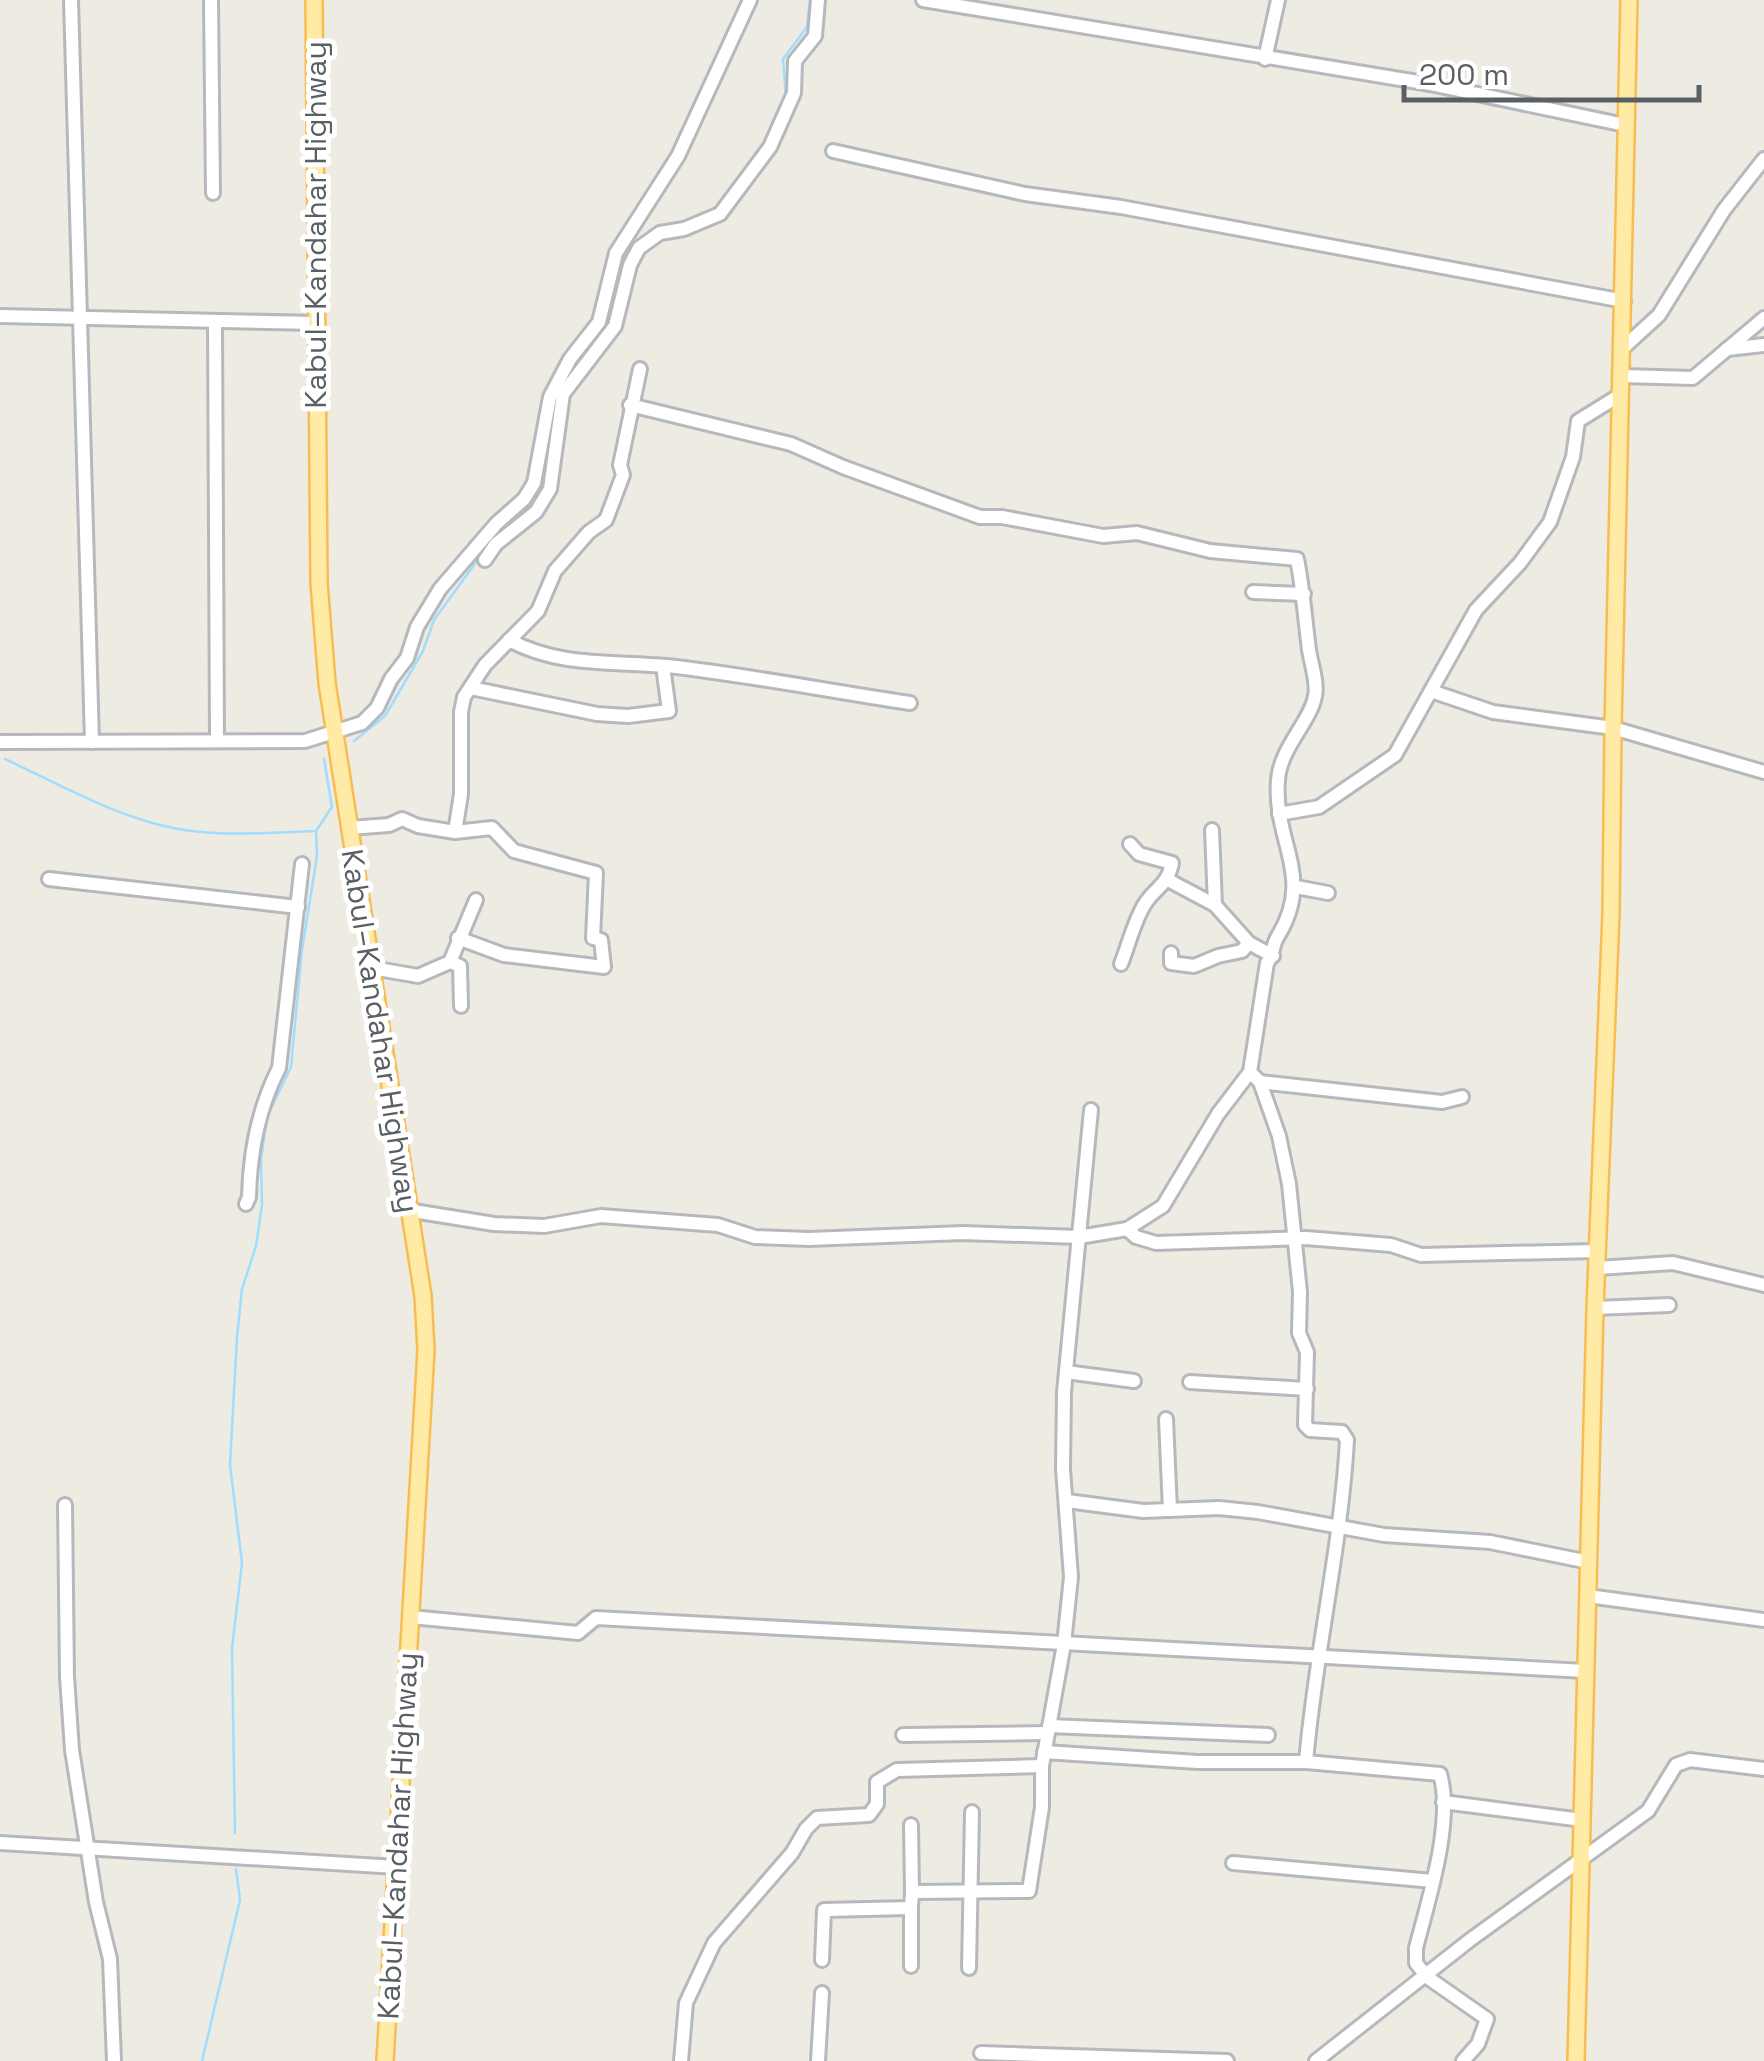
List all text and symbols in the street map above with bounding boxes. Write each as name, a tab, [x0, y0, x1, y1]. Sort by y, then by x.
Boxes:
scale bar	[1404, 40, 1699, 102]
street label: Kabul–Kandahar Highway	[296, 41, 335, 409]
text: 200 m	[1419, 55, 1509, 94]
street label: Kabul–Kandahar Highway	[332, 846, 428, 1215]
street label: Kabul–Kandahar Highway	[368, 1651, 427, 2020]

